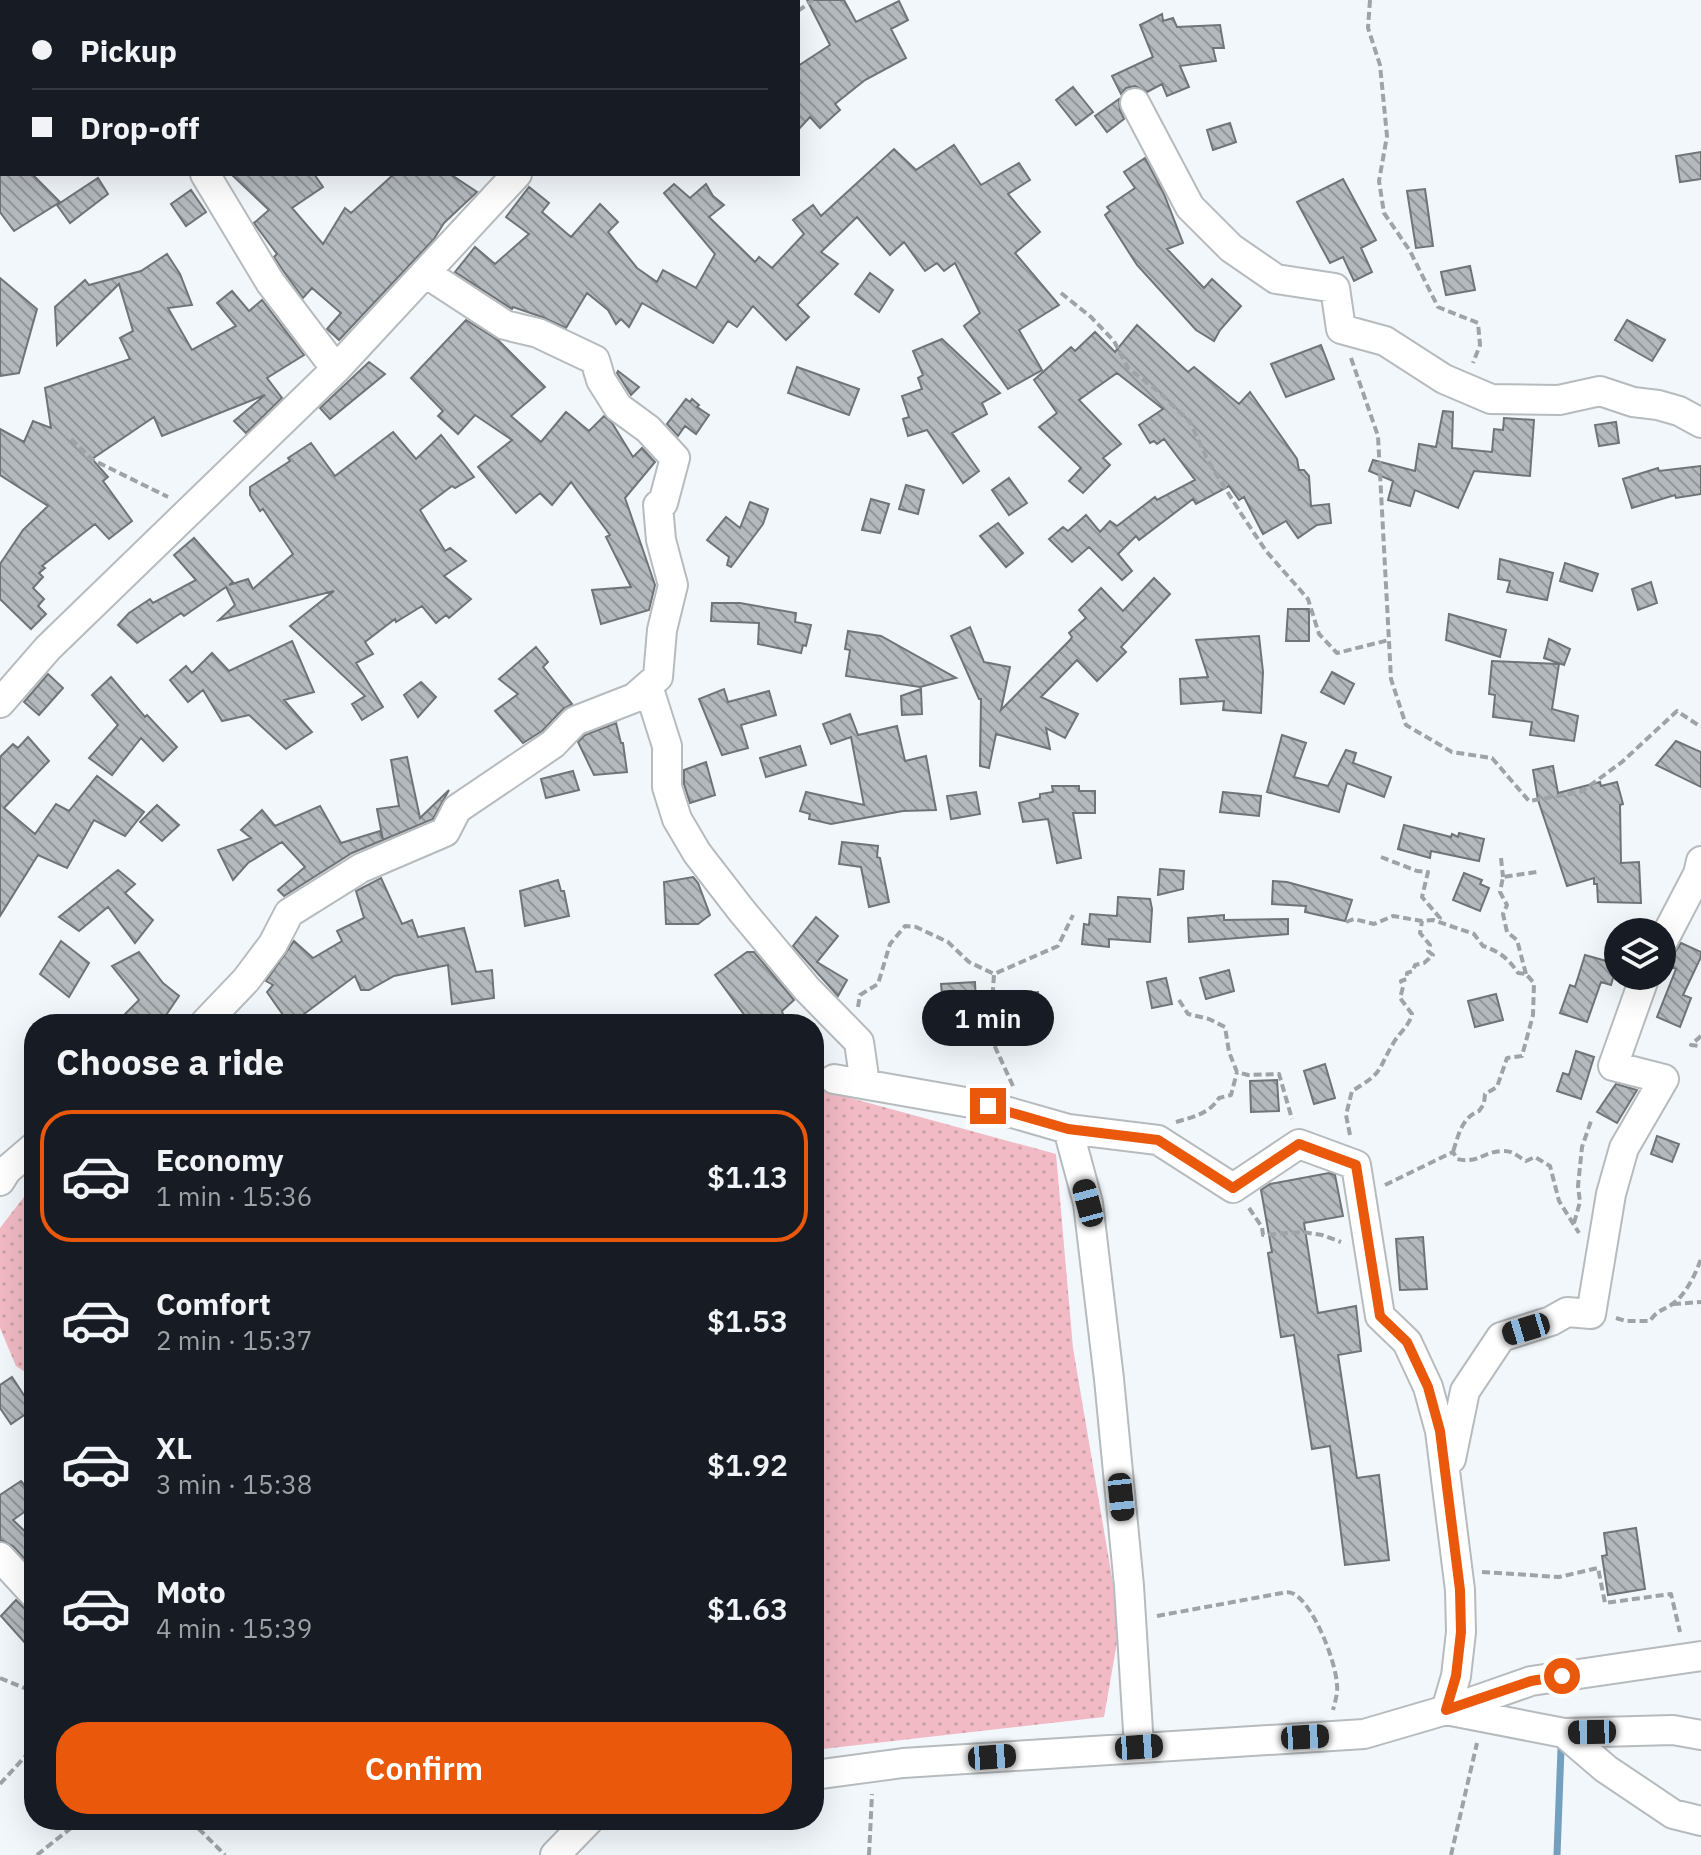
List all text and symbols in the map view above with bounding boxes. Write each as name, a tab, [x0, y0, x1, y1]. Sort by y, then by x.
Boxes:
text: Pickup	[80, 31, 177, 70]
text: Drop-off	[80, 108, 199, 147]
map controls	[1604, 918, 1676, 990]
button: layers	[1604, 918, 1676, 990]
callout: 1 min	[922, 990, 1054, 1046]
text: 1 min	[954, 1001, 1022, 1035]
text: Choose a ride	[56, 1038, 284, 1085]
route end	[970, 1088, 1006, 1124]
icon: car	[60, 1140, 132, 1212]
text: Economy	[156, 1140, 284, 1179]
text: $1.13	[707, 1157, 788, 1196]
car	[1070, 1177, 1106, 1229]
text: 1 min · 15:36	[156, 1179, 312, 1213]
icon: car	[60, 1284, 132, 1356]
text: Comfort	[156, 1284, 271, 1323]
text: $1.53	[707, 1301, 788, 1340]
car	[1500, 1311, 1552, 1347]
text: 2 min · 15:37	[156, 1323, 312, 1357]
icon: car	[60, 1428, 132, 1500]
text: XL	[156, 1428, 192, 1467]
text: $1.92	[707, 1445, 788, 1484]
text: 3 min · 15:38	[156, 1467, 312, 1501]
car	[1107, 1472, 1135, 1522]
icon: car	[60, 1572, 132, 1644]
text: Moto	[156, 1572, 226, 1611]
text: $1.63	[707, 1589, 788, 1628]
text: 4 min · 15:39	[156, 1611, 312, 1645]
route start	[1544, 1658, 1580, 1694]
car	[1568, 1720, 1616, 1744]
button: Confirm	[56, 1722, 792, 1814]
car	[1280, 1724, 1330, 1750]
car	[1114, 1733, 1164, 1761]
car	[967, 1743, 1017, 1771]

